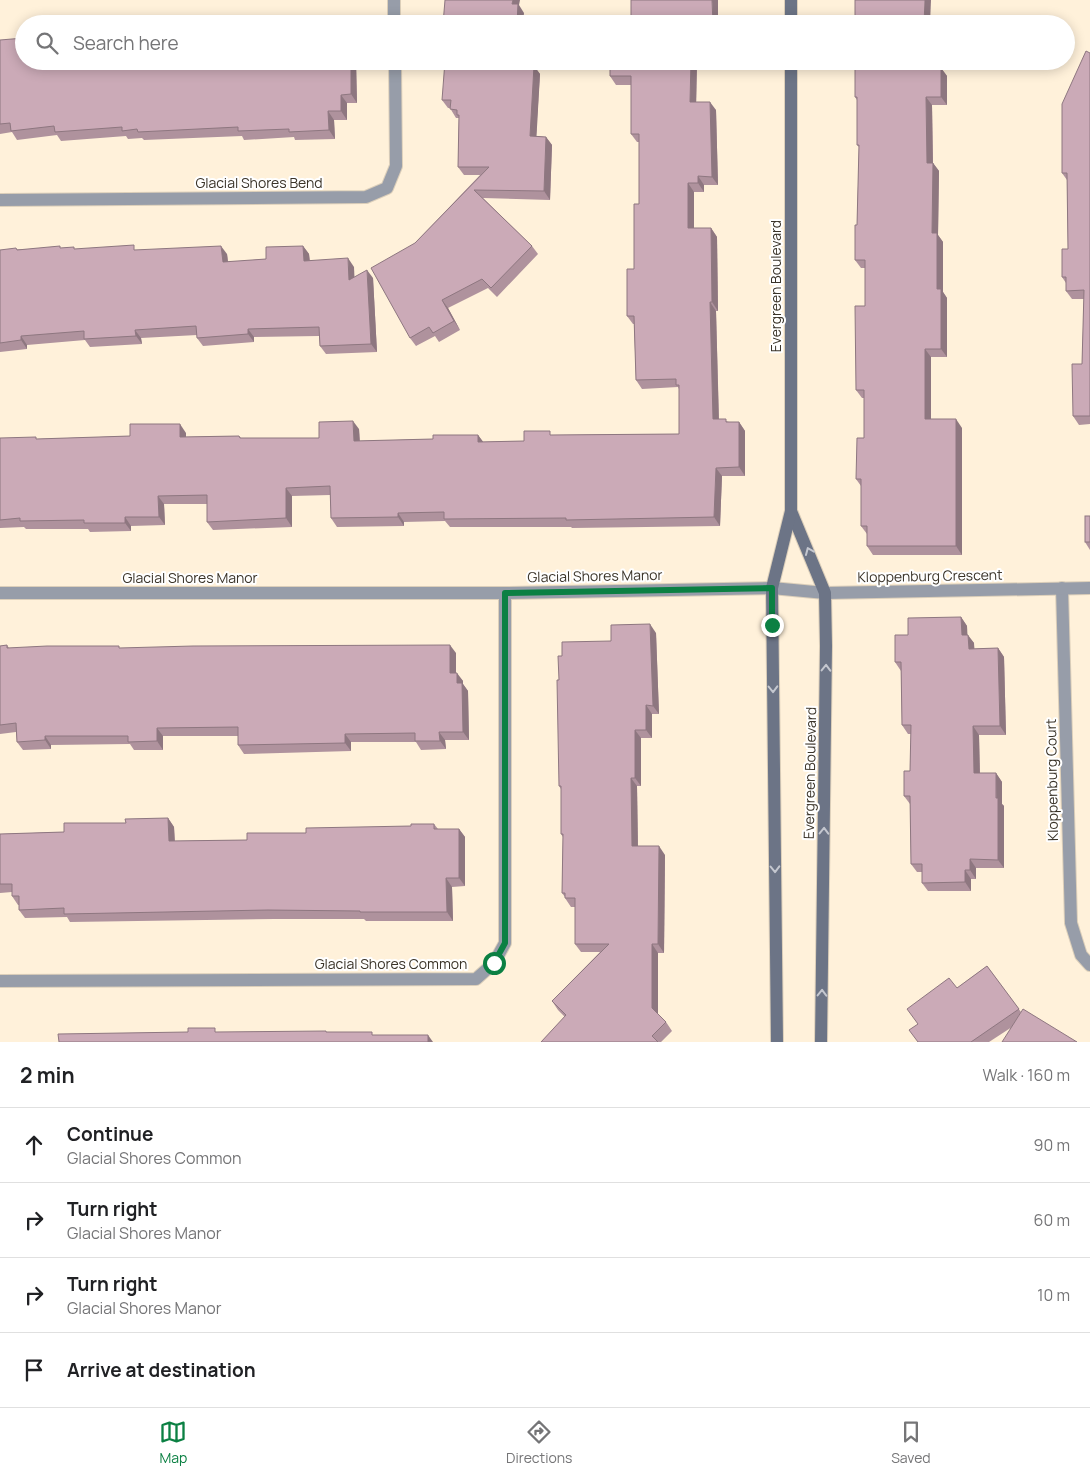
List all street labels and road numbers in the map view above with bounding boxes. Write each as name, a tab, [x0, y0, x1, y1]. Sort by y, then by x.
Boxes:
street label: Glacial Shores Bend	[195, 173, 323, 192]
street label: Evergreen Boulevard	[766, 220, 785, 352]
street label: Glacial Shores Manor	[527, 565, 663, 586]
street label: Kloppenburg Crescent	[857, 565, 1003, 586]
street label: Glacial Shores Manor	[122, 568, 258, 587]
street label: Evergreen Boulevard	[799, 707, 820, 839]
street label: Kloppenburg Court	[1041, 718, 1062, 841]
street label: Glacial Shores Common	[315, 954, 467, 973]

